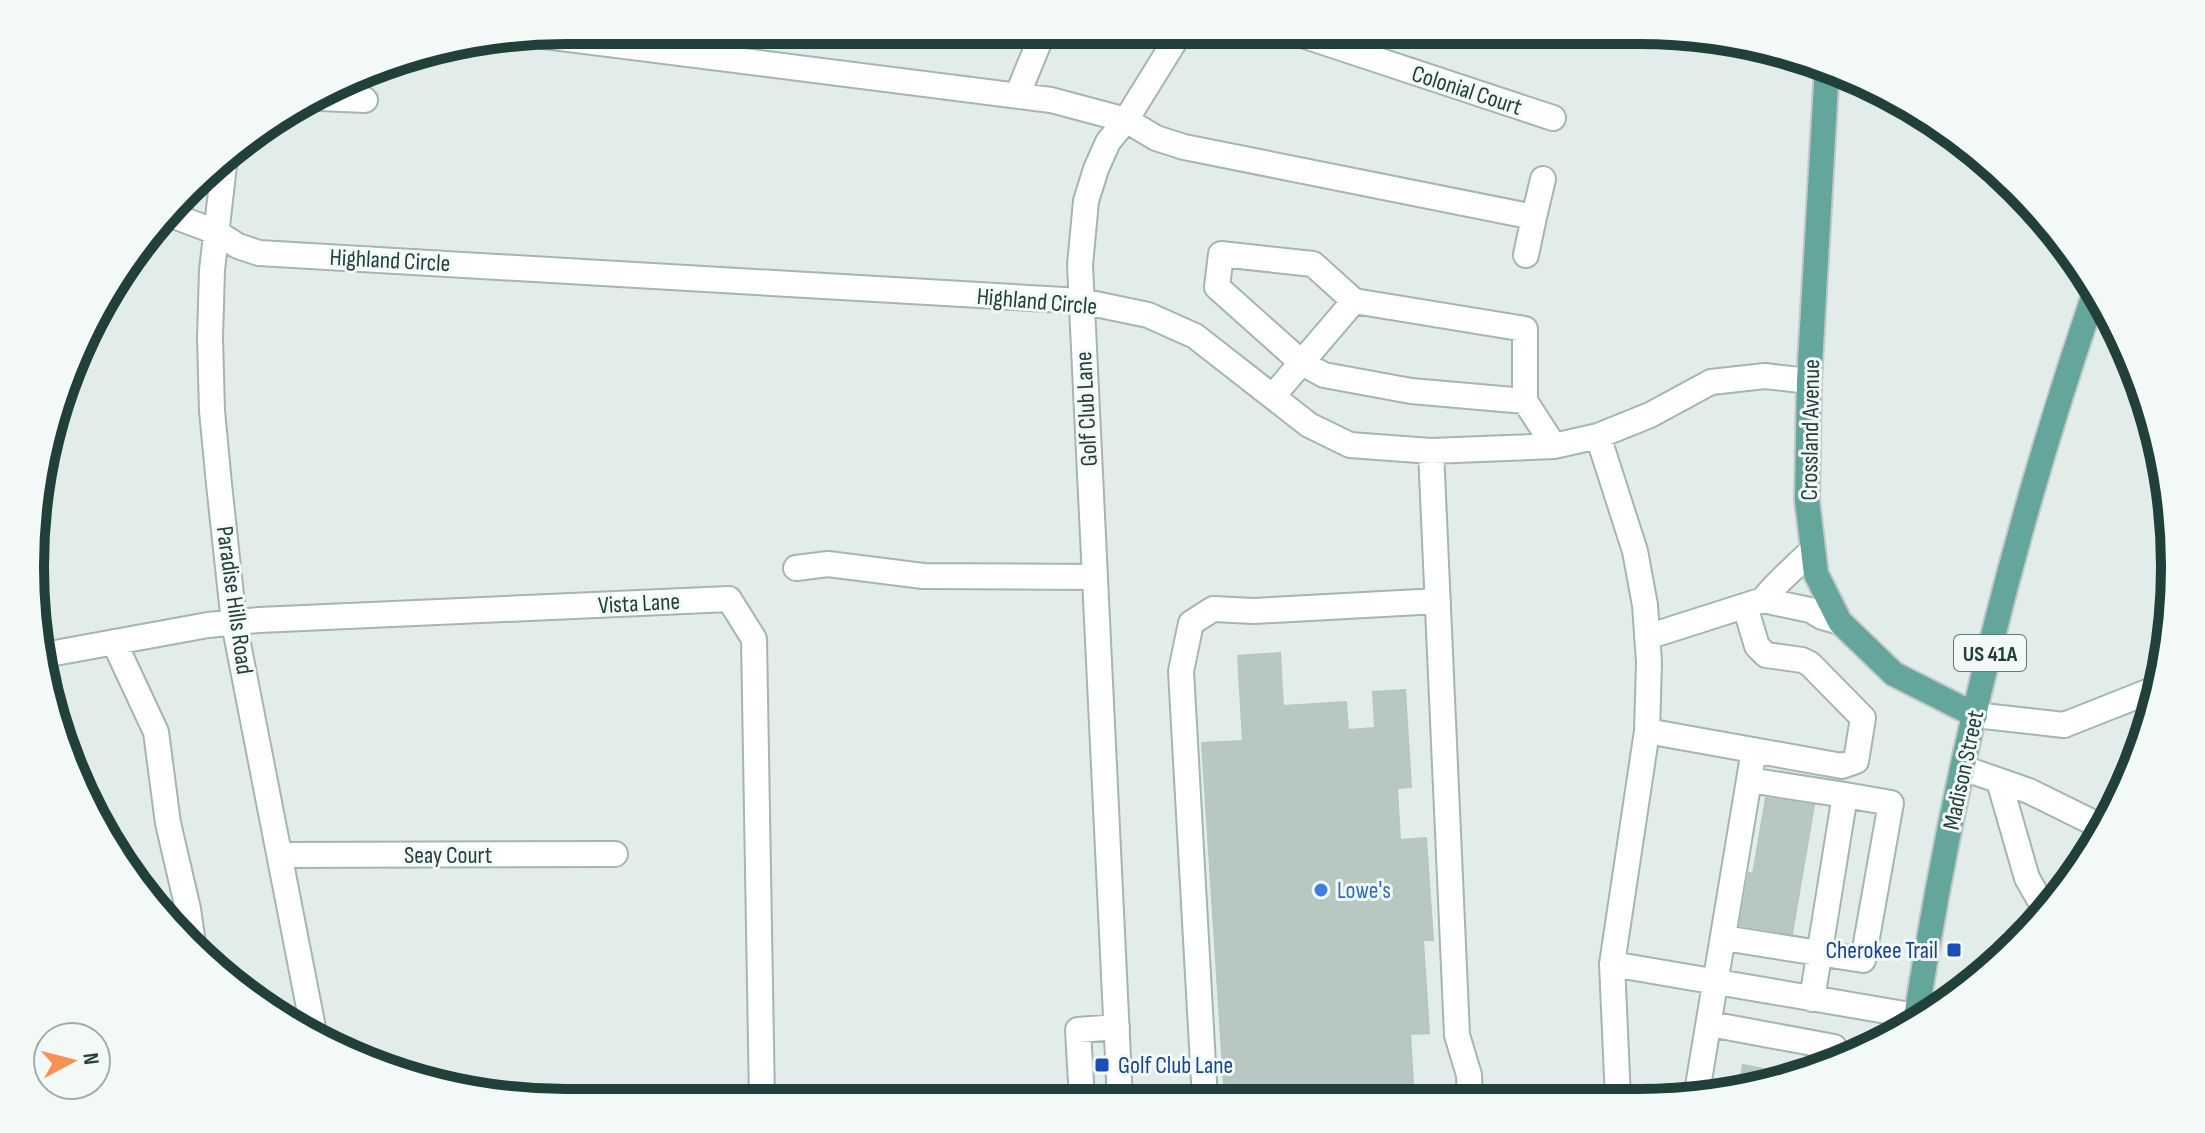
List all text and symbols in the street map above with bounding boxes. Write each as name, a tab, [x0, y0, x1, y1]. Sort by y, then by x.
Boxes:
street label: Colonial Court	[1408, 59, 1526, 122]
street label: Highland Circle	[329, 243, 451, 278]
street label: Highland Circle	[976, 282, 1098, 321]
street label: Golf Club Lane	[1069, 351, 1104, 467]
street label: Crossland Avenue	[1795, 359, 1826, 501]
street label: Paradise Hills Road	[210, 524, 259, 676]
street label: Vista Lane	[597, 587, 681, 620]
road number: US 41A	[1954, 635, 2026, 671]
street label: Madison Street	[1937, 708, 1990, 832]
street label: Seay Court	[404, 841, 492, 870]
place label: Lowe's	[1337, 876, 1391, 905]
marker: Lowe's	[1312, 881, 1330, 899]
place label: Cherokee Trail	[1825, 936, 1938, 965]
marker: Cherokee Trail	[1945, 941, 1963, 959]
north arrow	[32, 1021, 112, 1101]
text: N	[76, 1051, 104, 1066]
place label: Golf Club Lane	[1118, 1051, 1233, 1080]
marker: Golf Club Lane	[1093, 1056, 1111, 1074]

